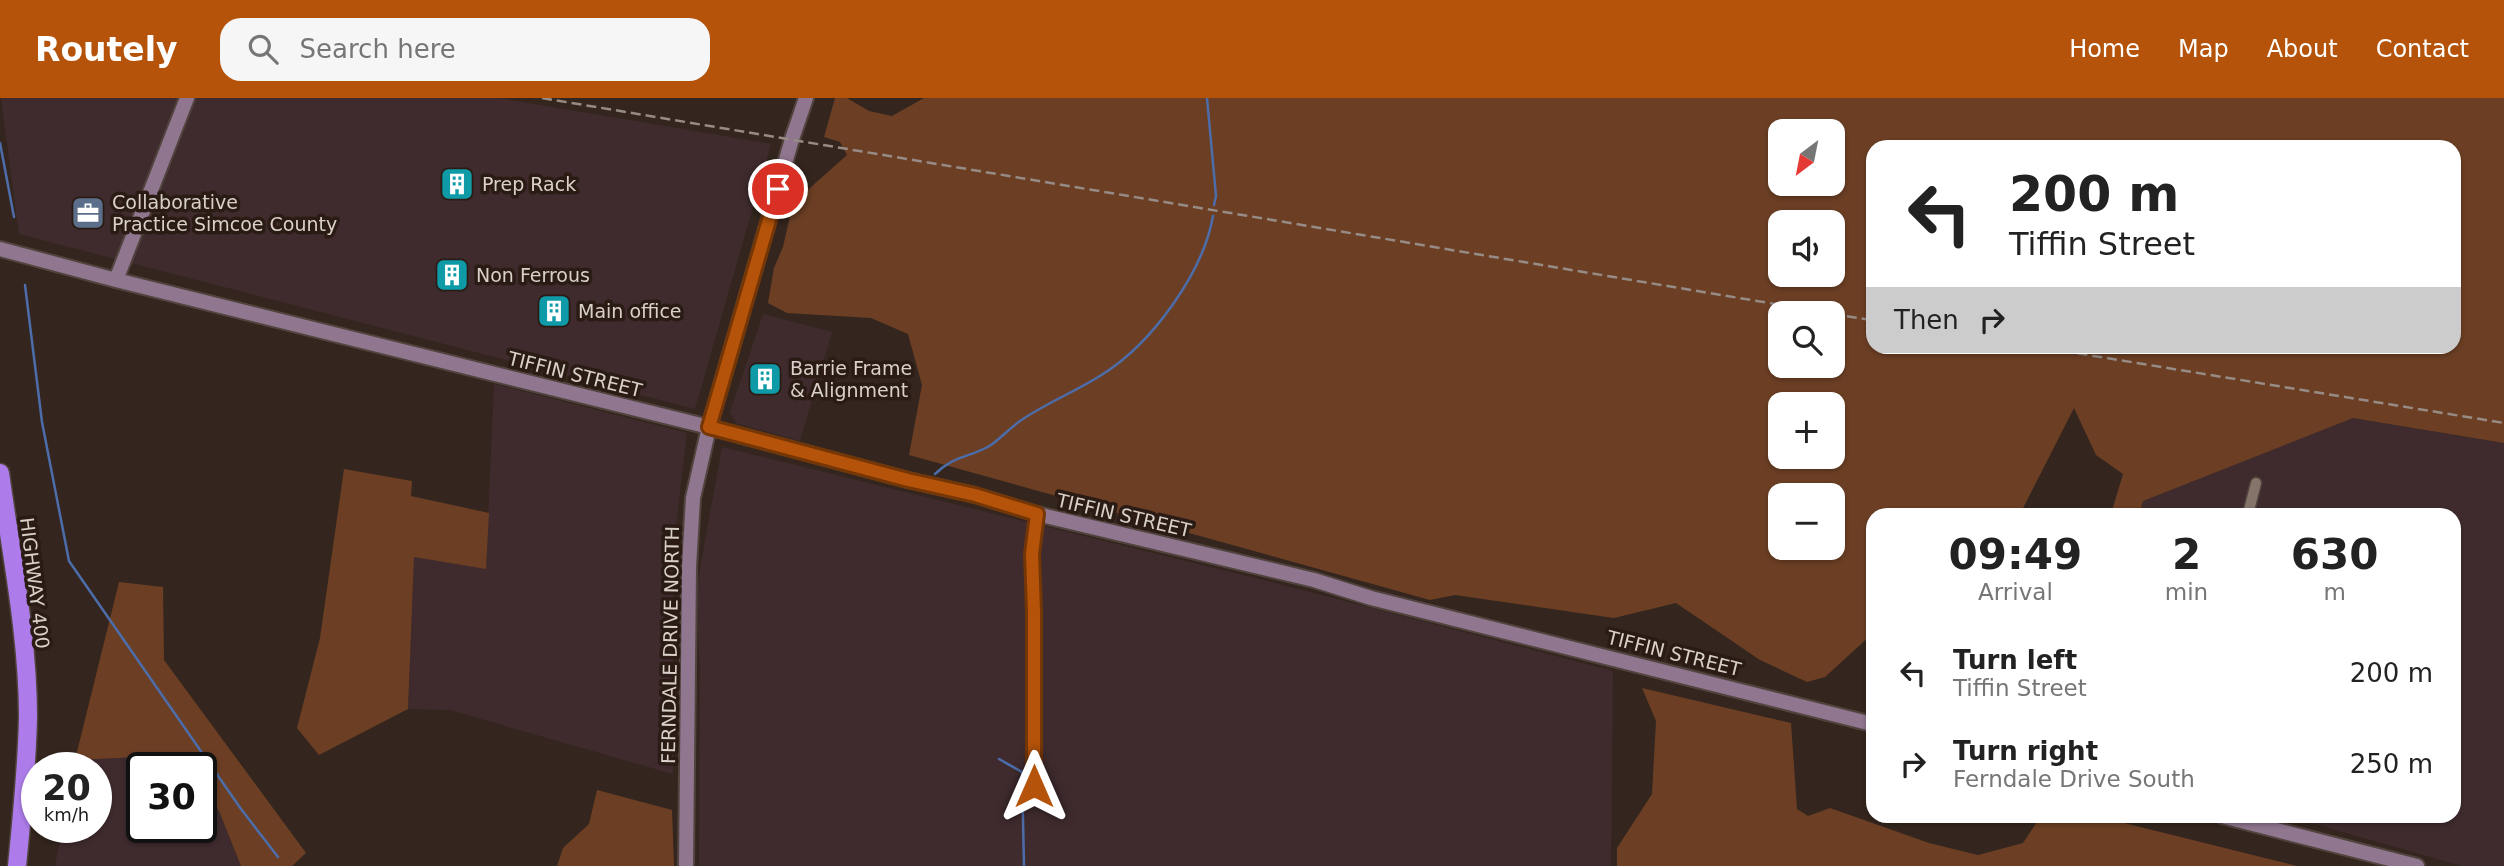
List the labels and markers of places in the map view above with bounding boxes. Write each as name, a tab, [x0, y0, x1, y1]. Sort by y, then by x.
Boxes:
pin	[748, 159, 808, 219]
building icon: Prep Rack	[438, 165, 476, 203]
place label: Prep Rack	[482, 173, 576, 195]
place label: Collaborative Practice Simcoe County	[112, 191, 337, 235]
office icon: Collaborative Practice Simcoe County	[69, 194, 107, 232]
building icon: Non Ferrous	[433, 256, 471, 294]
place label: Non Ferrous	[476, 264, 590, 286]
building icon: Main office	[535, 292, 573, 330]
place label: Main office	[578, 300, 682, 322]
place label: Barrie Frame & Alignment	[790, 357, 912, 401]
building icon: Barrie Frame & Alignment	[746, 360, 784, 398]

